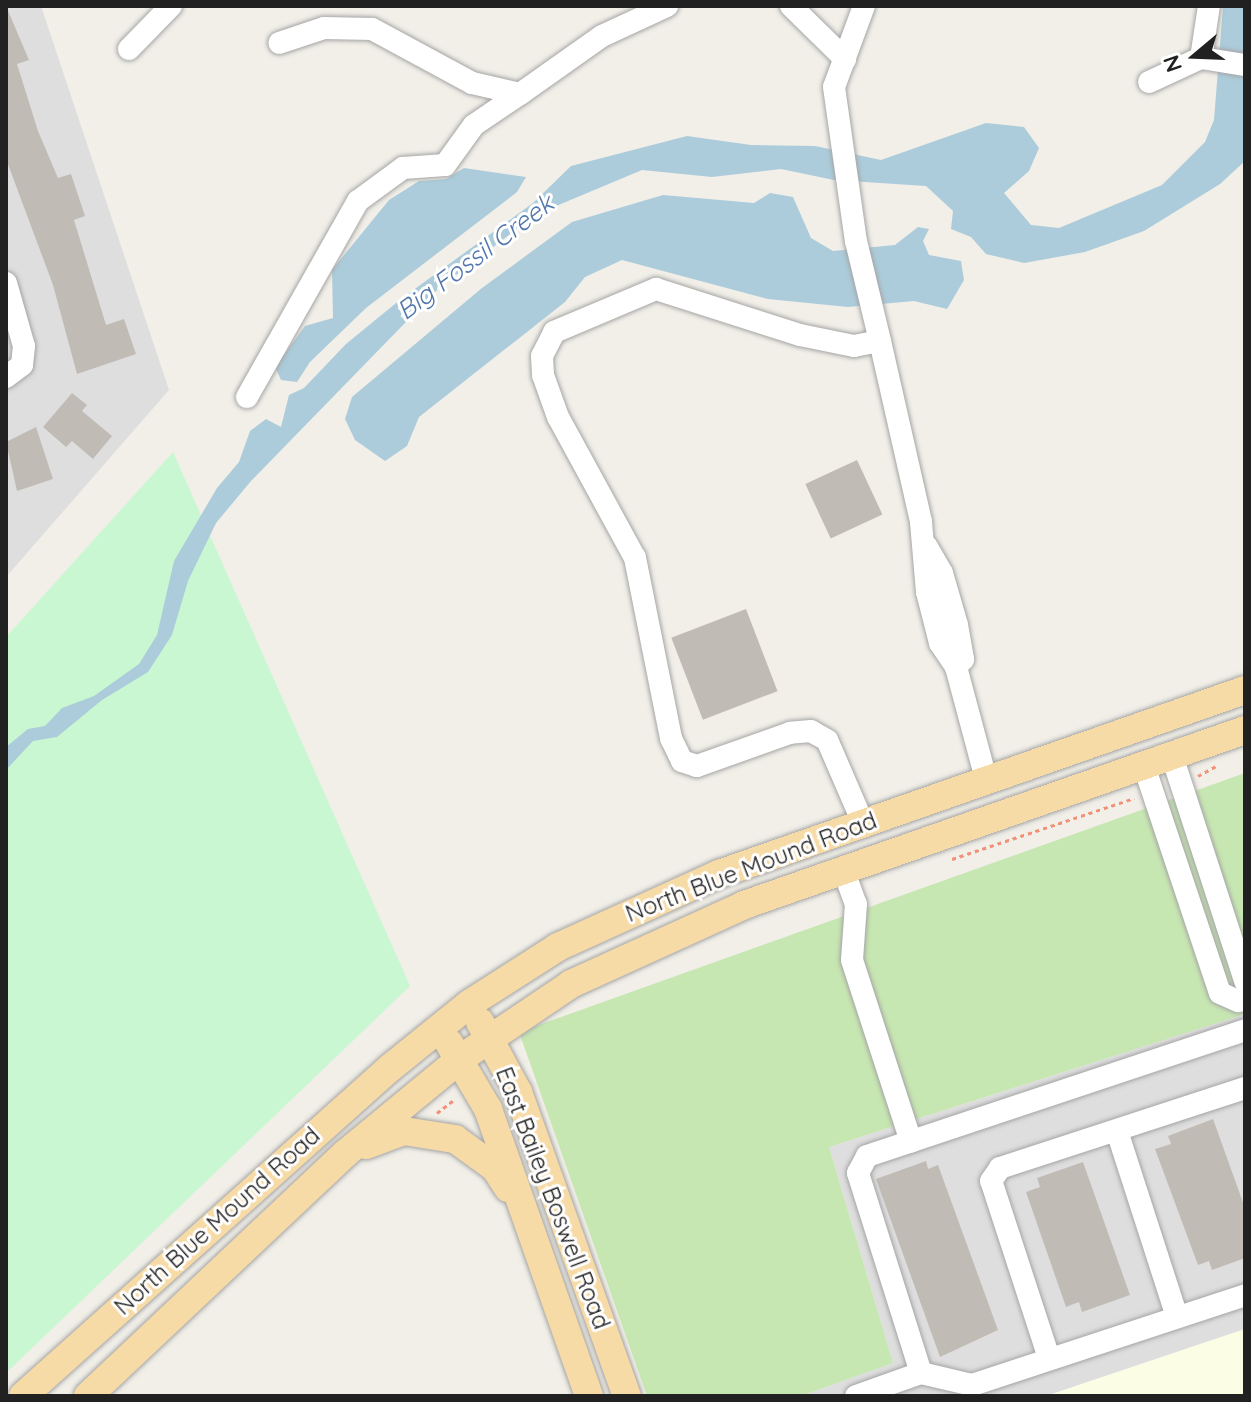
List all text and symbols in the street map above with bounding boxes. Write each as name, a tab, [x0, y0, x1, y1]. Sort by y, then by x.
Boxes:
north arrow	[1155, 16, 1235, 96]
text: N	[1156, 52, 1188, 76]
water label: Big Fossil Creek	[390, 188, 560, 326]
street label: North Blue Mound Road	[621, 806, 881, 928]
street label: East Bailey Boswell Road	[490, 1063, 616, 1333]
street label: North Blue Mound Road	[108, 1121, 326, 1321]

